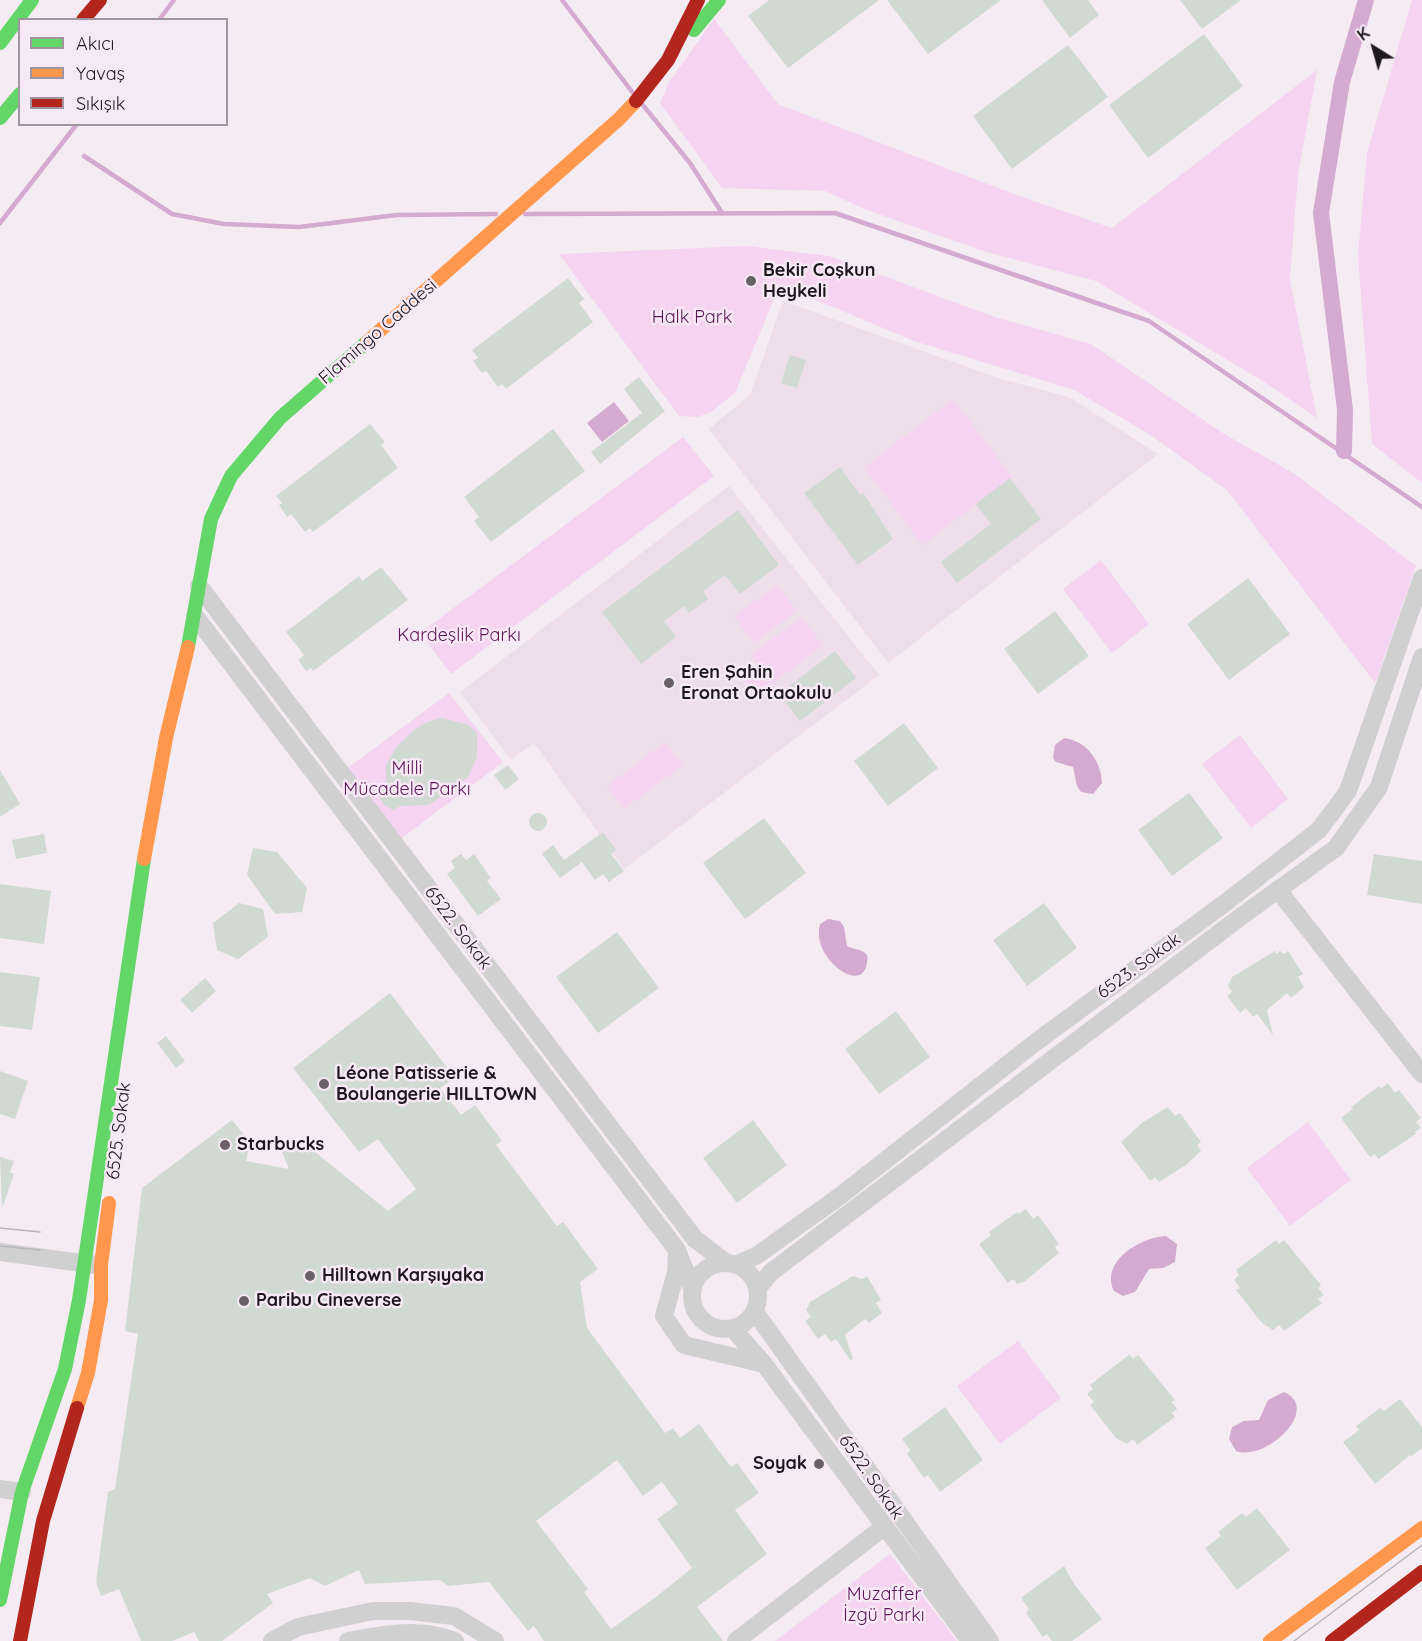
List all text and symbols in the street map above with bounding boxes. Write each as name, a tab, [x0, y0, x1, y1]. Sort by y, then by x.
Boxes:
legend	[18, 18, 228, 126]
north arrow	[1344, 18, 1404, 78]
text: K	[1353, 22, 1373, 45]
text: Akıcı	[76, 32, 114, 55]
text: Yavaş	[76, 62, 125, 85]
text: Sıkışık	[76, 92, 125, 115]
place label: Bekir Coşkun Heykeli	[763, 260, 875, 302]
marker: Bekir Coşkun Heykeli	[744, 274, 758, 288]
street label: Flamingo Caddesi	[314, 275, 442, 389]
park label: Halk Park	[652, 307, 732, 329]
park label: Kardeşlik Parkı	[397, 625, 521, 647]
place label: Eren Şahin Eronat Ortaokulu	[681, 662, 832, 704]
marker: Eren Şahin Eronat Ortaokulu	[662, 676, 676, 690]
park label: Milli Mücadele Parkı	[343, 758, 471, 800]
street label: 6522. Sokak	[420, 882, 496, 974]
street label: 6523. Sokak	[1093, 928, 1185, 1004]
place label: Léone Patisserie & Boulangerie HILLTOWN	[336, 1063, 537, 1106]
marker: Léone Patisserie & Boulangerie HILLTOWN	[317, 1077, 331, 1091]
street label: 6525. Sokak	[102, 1081, 136, 1181]
place label: Starbucks	[237, 1134, 324, 1156]
marker: Starbucks	[218, 1138, 232, 1152]
place label: Hilltown Karşıyaka	[322, 1265, 484, 1287]
marker: Hilltown Karşıyaka	[303, 1269, 317, 1283]
place label: Paribu Cineverse	[256, 1290, 402, 1312]
marker: Paribu Cineverse	[237, 1294, 251, 1308]
street label: 6522. Sokak	[834, 1430, 908, 1524]
place label: Soyak	[753, 1453, 807, 1475]
marker: Soyak	[812, 1457, 826, 1471]
park label: Muzaffer İzgü Parkı	[843, 1584, 925, 1626]

